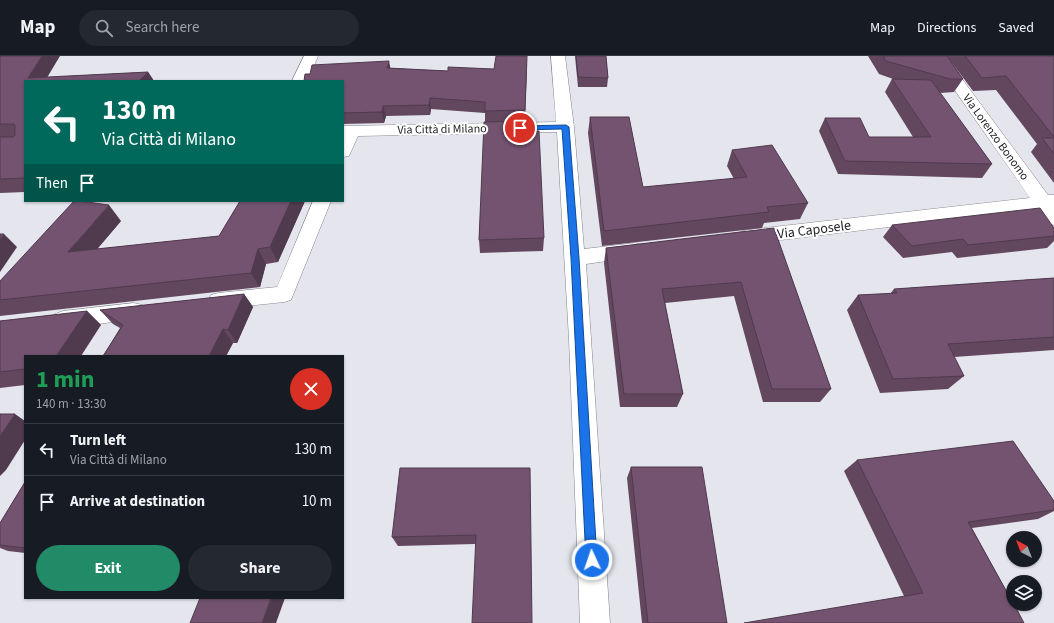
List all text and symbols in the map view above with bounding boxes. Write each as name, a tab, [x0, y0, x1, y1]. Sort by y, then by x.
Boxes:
search box	[79, 10, 359, 46]
text: Map	[20, 14, 55, 41]
icon: search	[93, 17, 115, 39]
text: Search here	[125, 17, 199, 38]
text: Map	[870, 18, 895, 38]
text: Directions	[917, 18, 976, 38]
text: Saved	[998, 18, 1034, 38]
text: 130 m	[102, 90, 176, 130]
street label: Via Lorenzo Bonomo	[958, 91, 1033, 184]
icon: left	[36, 96, 88, 148]
pin	[503, 111, 537, 145]
icon: arrive	[509, 117, 531, 139]
street label: Via Città di Milano	[397, 120, 487, 139]
text: Via Città di Milano	[102, 127, 236, 152]
icon: arrive	[76, 172, 98, 194]
text: Then	[36, 173, 68, 194]
street label: Via Caposele	[776, 216, 852, 244]
text: 1 min	[36, 362, 94, 397]
button: close	[290, 368, 332, 410]
text: 140 m · 13:30	[36, 395, 106, 413]
text: Turn left	[70, 430, 126, 451]
icon: left	[36, 439, 58, 461]
text: 130 m	[294, 439, 332, 460]
text: Via Città di Milano	[70, 451, 167, 469]
icon: arrive	[36, 491, 58, 513]
text: Arrive at destination	[70, 491, 205, 512]
text: 10 m	[302, 491, 332, 512]
north arrow	[1006, 531, 1042, 567]
map controls	[1006, 531, 1042, 611]
position arrow	[571, 539, 613, 581]
button: Exit	[36, 545, 180, 591]
button: Share	[188, 545, 332, 591]
button: layers	[1006, 575, 1042, 611]

